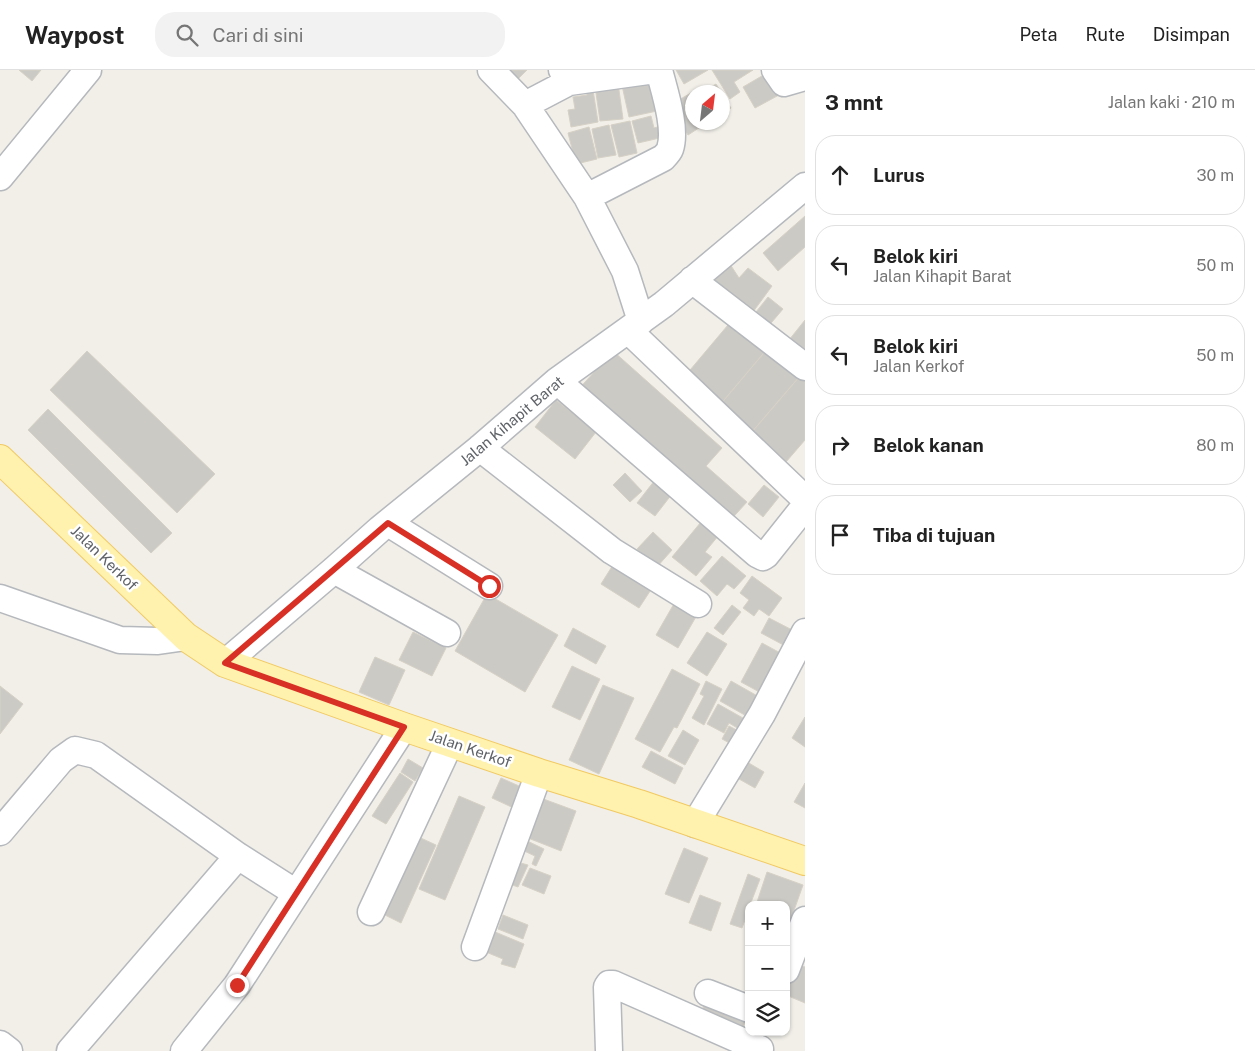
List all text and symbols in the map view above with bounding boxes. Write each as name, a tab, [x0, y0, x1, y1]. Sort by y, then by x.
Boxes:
search box	[155, 12, 505, 57]
text: Waypost	[25, 21, 125, 49]
icon: search	[173, 21, 201, 49]
text: Cari di sini	[213, 24, 303, 46]
text: Peta	[1019, 24, 1057, 45]
text: Rute	[1085, 24, 1125, 45]
text: Disimpan	[1153, 24, 1230, 45]
north arrow	[685, 85, 730, 130]
text: 3 mnt	[825, 90, 883, 115]
text: Jalan kaki · 210 m	[1108, 93, 1235, 112]
icon: ahead	[826, 161, 854, 189]
text: Lurus	[873, 164, 925, 186]
text: 30 m	[1197, 166, 1234, 185]
text: Belok kiri	[873, 245, 958, 267]
icon: left	[826, 251, 854, 279]
text: 50 m	[1196, 256, 1234, 275]
text: Jalan Kihapit Barat	[873, 267, 1012, 286]
text: Belok kiri	[873, 335, 958, 357]
icon: left	[826, 341, 854, 369]
text: 50 m	[1196, 346, 1234, 365]
text: Jalan Kerkof	[873, 357, 964, 376]
street label: Jalan Kihapit Barat	[456, 372, 567, 469]
icon: right	[826, 431, 854, 459]
text: Belok kanan	[873, 434, 984, 456]
text: 80 m	[1196, 436, 1234, 455]
icon: arrive	[826, 521, 854, 549]
street label: Jalan Kerkof	[68, 522, 141, 594]
text: Tiba di tujuan	[873, 524, 995, 546]
route start	[478, 575, 501, 598]
street label: Jalan Kerkof	[427, 727, 513, 771]
map controls	[745, 901, 790, 1036]
button: +	[745, 901, 790, 946]
button: −	[745, 946, 790, 991]
route end	[226, 974, 249, 997]
button: layers	[745, 991, 790, 1036]

